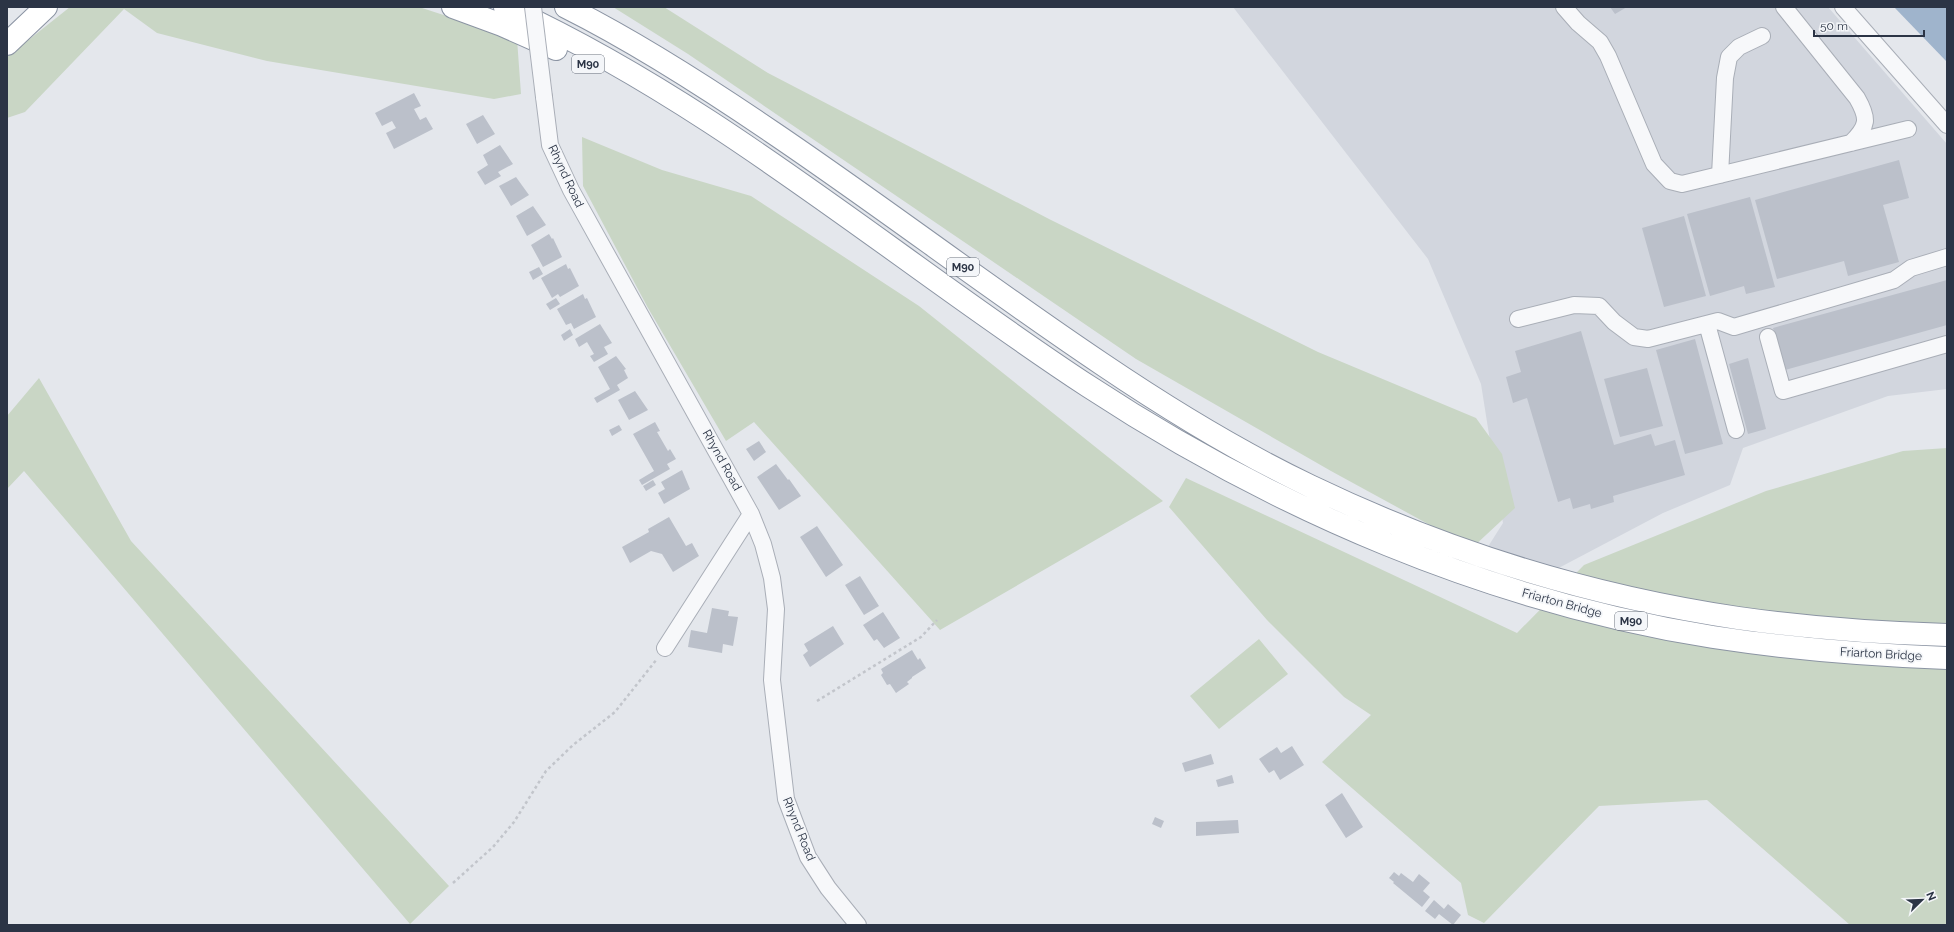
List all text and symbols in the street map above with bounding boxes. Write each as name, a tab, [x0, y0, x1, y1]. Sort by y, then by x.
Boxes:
scale bar	[1814, 12, 1924, 38]
text: 50 m	[1820, 19, 1848, 33]
road number: M90	[572, 55, 604, 73]
street label: Rhynd Road	[545, 142, 587, 210]
road number: M90	[947, 258, 979, 276]
street label: Rhynd Road	[700, 427, 744, 493]
street label: Friarton Bridge	[1521, 586, 1603, 620]
road number: M90	[1615, 612, 1647, 630]
street label: Friarton Bridge	[1840, 645, 1922, 663]
street label: Rhynd Road	[780, 795, 818, 863]
north arrow	[1902, 880, 1942, 920]
text: N	[1923, 890, 1938, 903]

